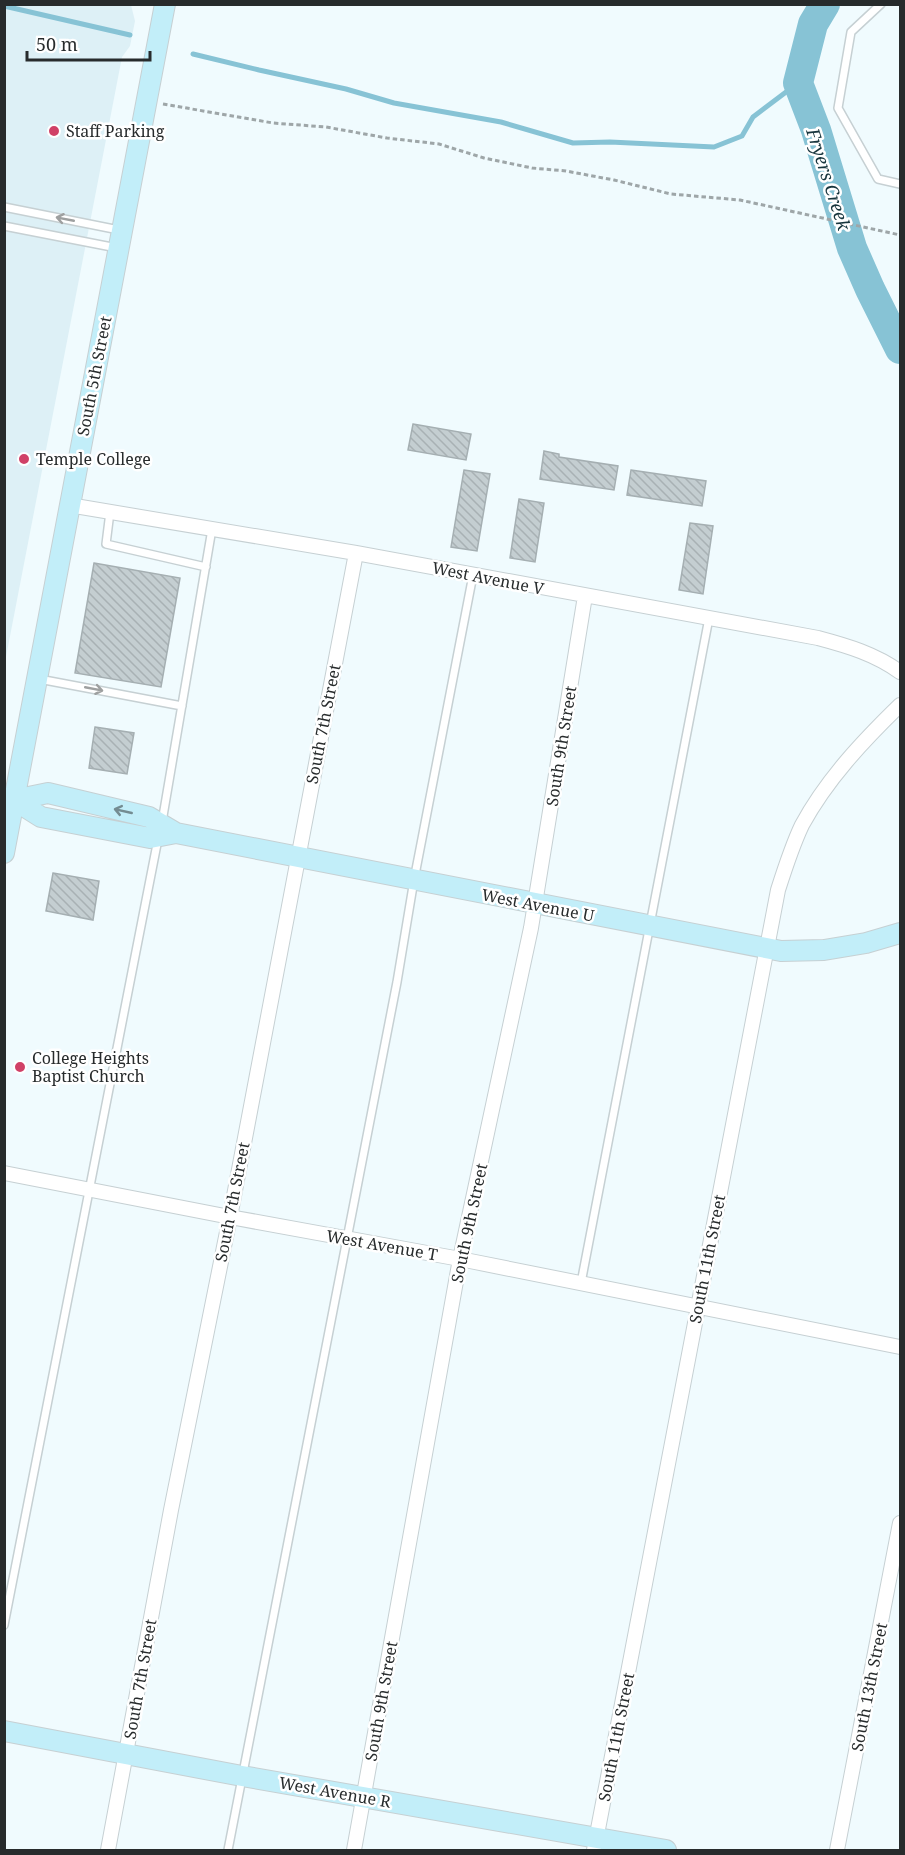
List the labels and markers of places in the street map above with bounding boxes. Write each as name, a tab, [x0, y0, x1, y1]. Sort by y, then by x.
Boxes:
place label: Staff Parking	[66, 120, 165, 142]
marker: Staff Parking	[47, 124, 61, 138]
place label: Temple College	[36, 448, 151, 470]
marker: Temple College	[17, 452, 31, 466]
place label: College Heights Baptist Church	[32, 1047, 149, 1087]
marker: College Heights Baptist Church	[13, 1060, 27, 1074]

